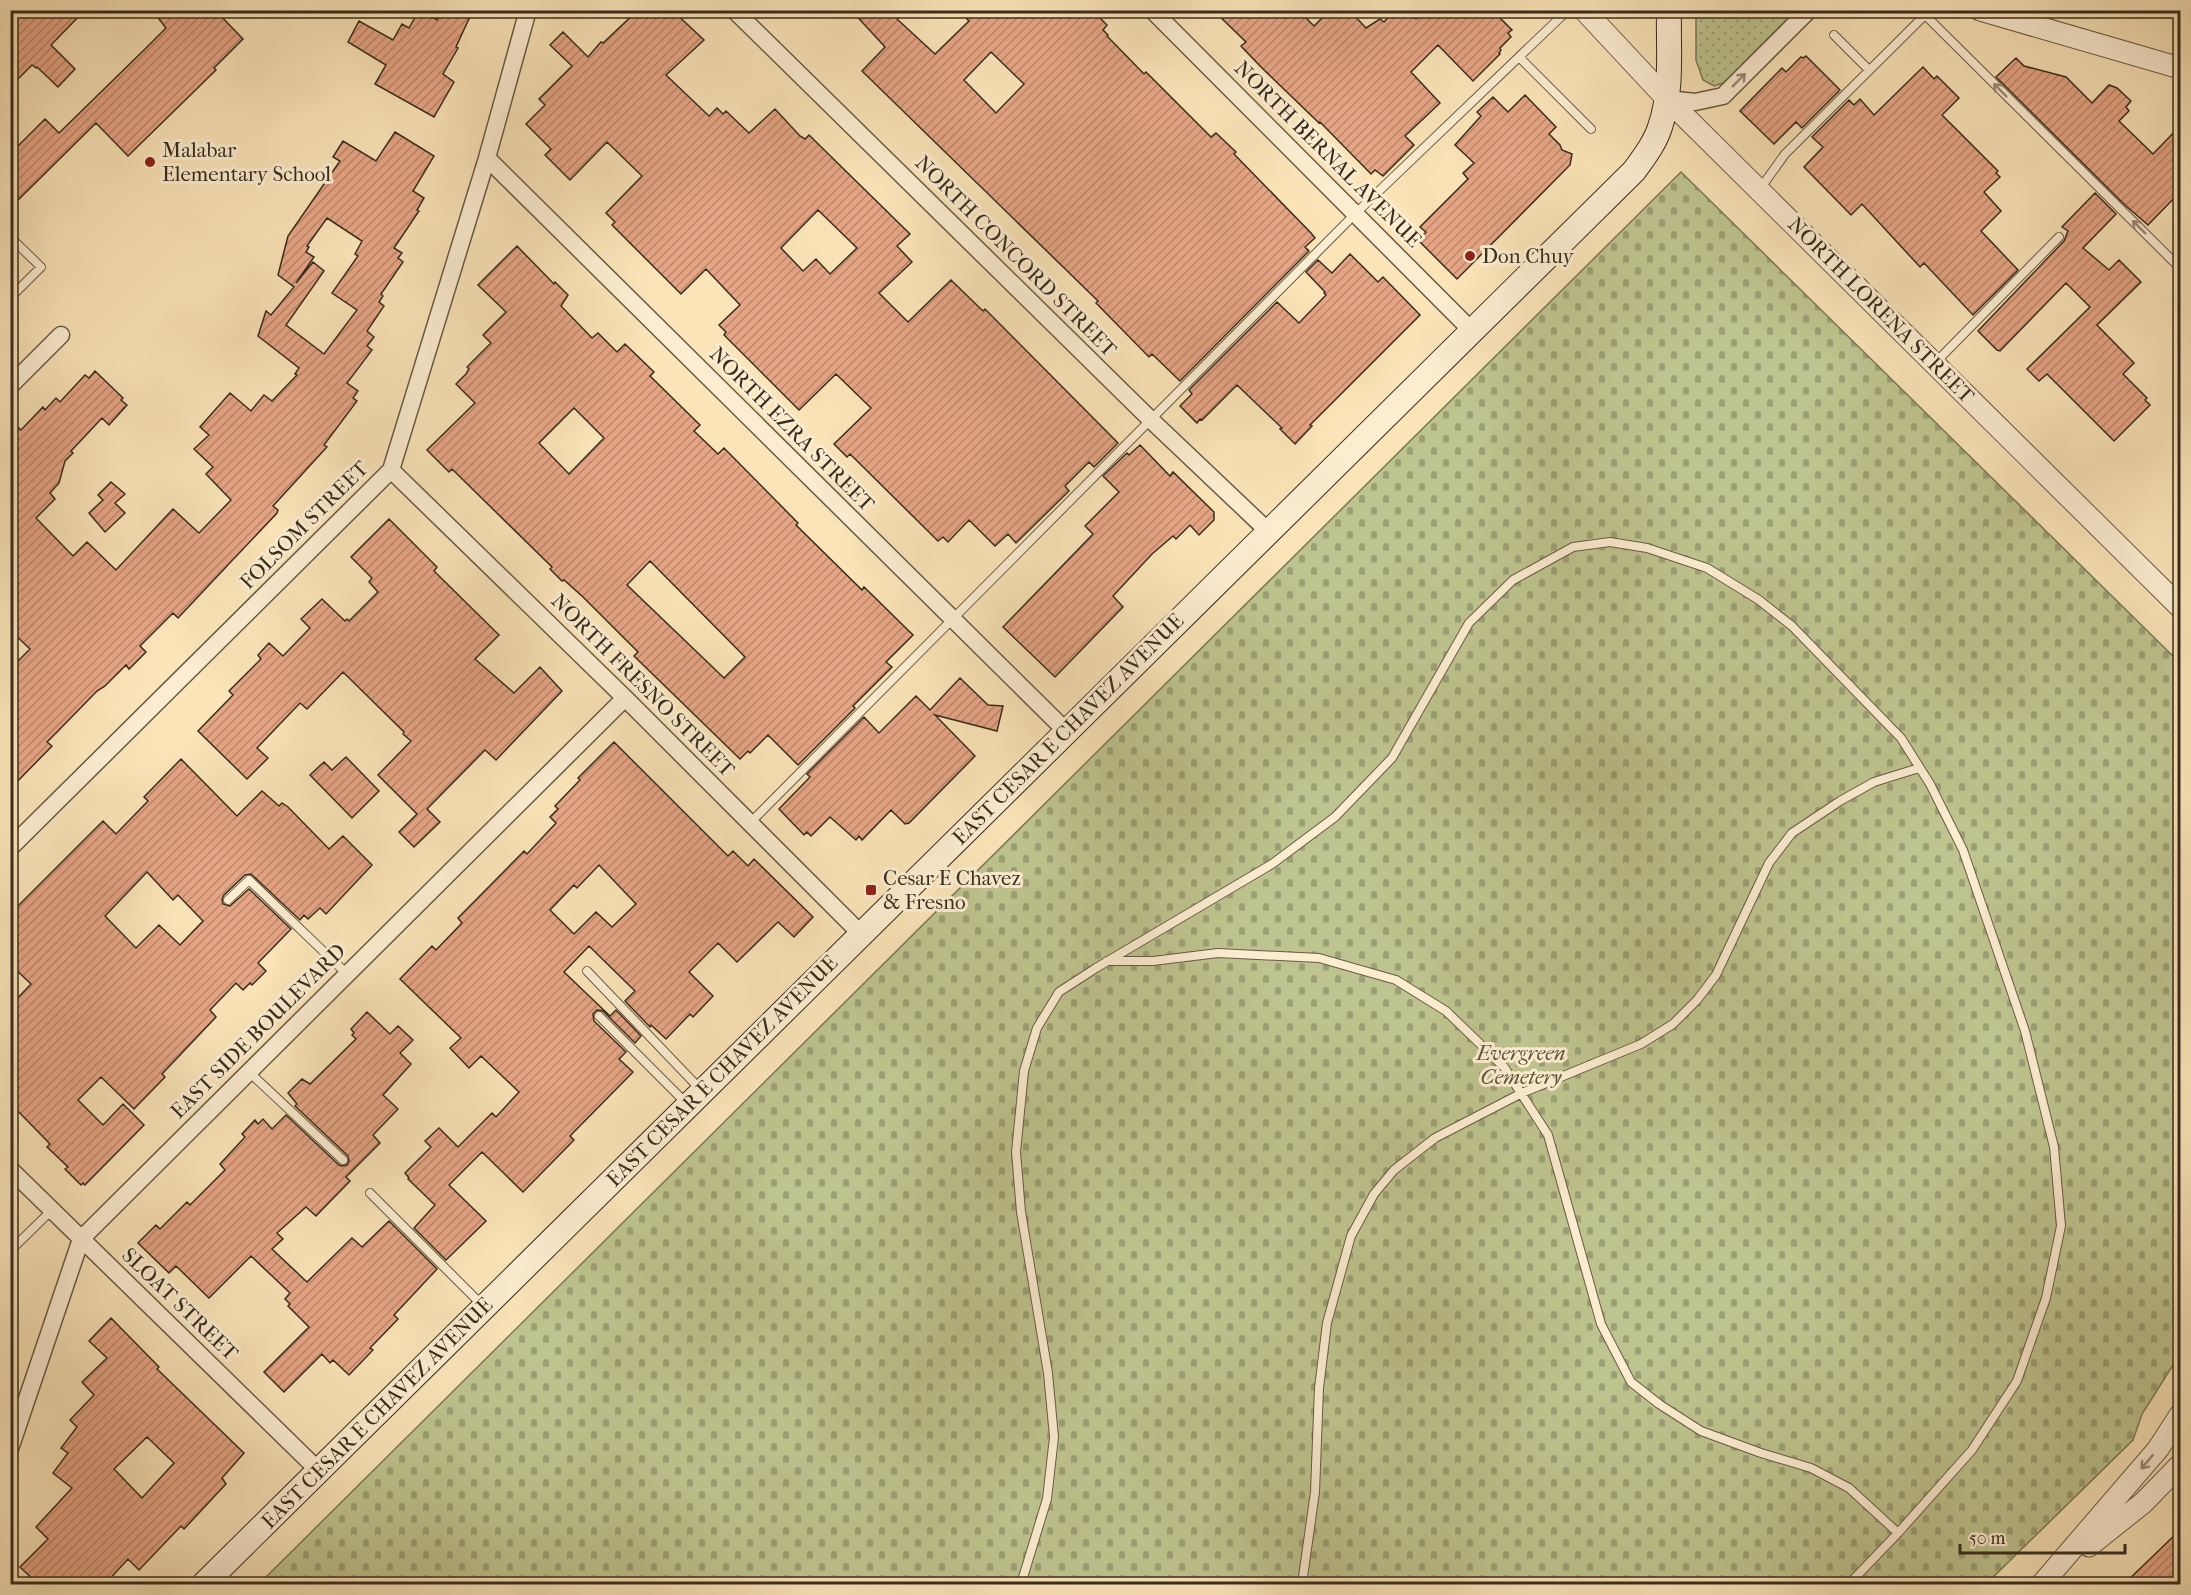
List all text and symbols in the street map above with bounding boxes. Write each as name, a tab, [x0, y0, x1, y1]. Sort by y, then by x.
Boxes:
street label: NORTH BERNAL AVENUE	[1230, 56, 1426, 252]
one-way arrow	[1732, 72, 1747, 87]
one-way arrow	[1993, 82, 2008, 97]
place label: Malabar Elementary School	[162, 138, 331, 186]
street label: NORTH CONCORD STREET	[910, 150, 1122, 362]
marker: Malabar Elementary School	[143, 155, 157, 169]
street label: NORTH LORENA STREET	[1783, 212, 1979, 408]
one-way arrow	[2131, 219, 2146, 234]
place label: Don Chuy	[1482, 244, 1574, 268]
marker: Don Chuy	[1463, 249, 1477, 263]
street label: NORTH EZRA STREET	[705, 342, 880, 517]
street label: FOLSOM STREET	[235, 455, 374, 594]
street label: NORTH FRESNO STREET	[547, 589, 740, 782]
street label: EAST CESAR E CHAVEZ AVENUE	[948, 608, 1189, 849]
place label: Cesar E Chavez & Fresno	[883, 866, 1021, 914]
marker: Cesar E Chavez & Fresno	[864, 883, 878, 897]
street label: EAST SIDE BOULEVARD	[166, 939, 350, 1123]
street label: EAST CESAR E CHAVEZ AVENUE	[602, 950, 843, 1191]
park label: Evergreen Cemetery	[1475, 1041, 1566, 1089]
street label: SLOAT STREET	[117, 1243, 243, 1366]
street label: EAST CESAR E CHAVEZ AVENUE	[257, 1292, 498, 1533]
one-way arrow	[2140, 1454, 2154, 1469]
scale bar	[1960, 1517, 2125, 1555]
text: 50 m	[1969, 1528, 2006, 1549]

